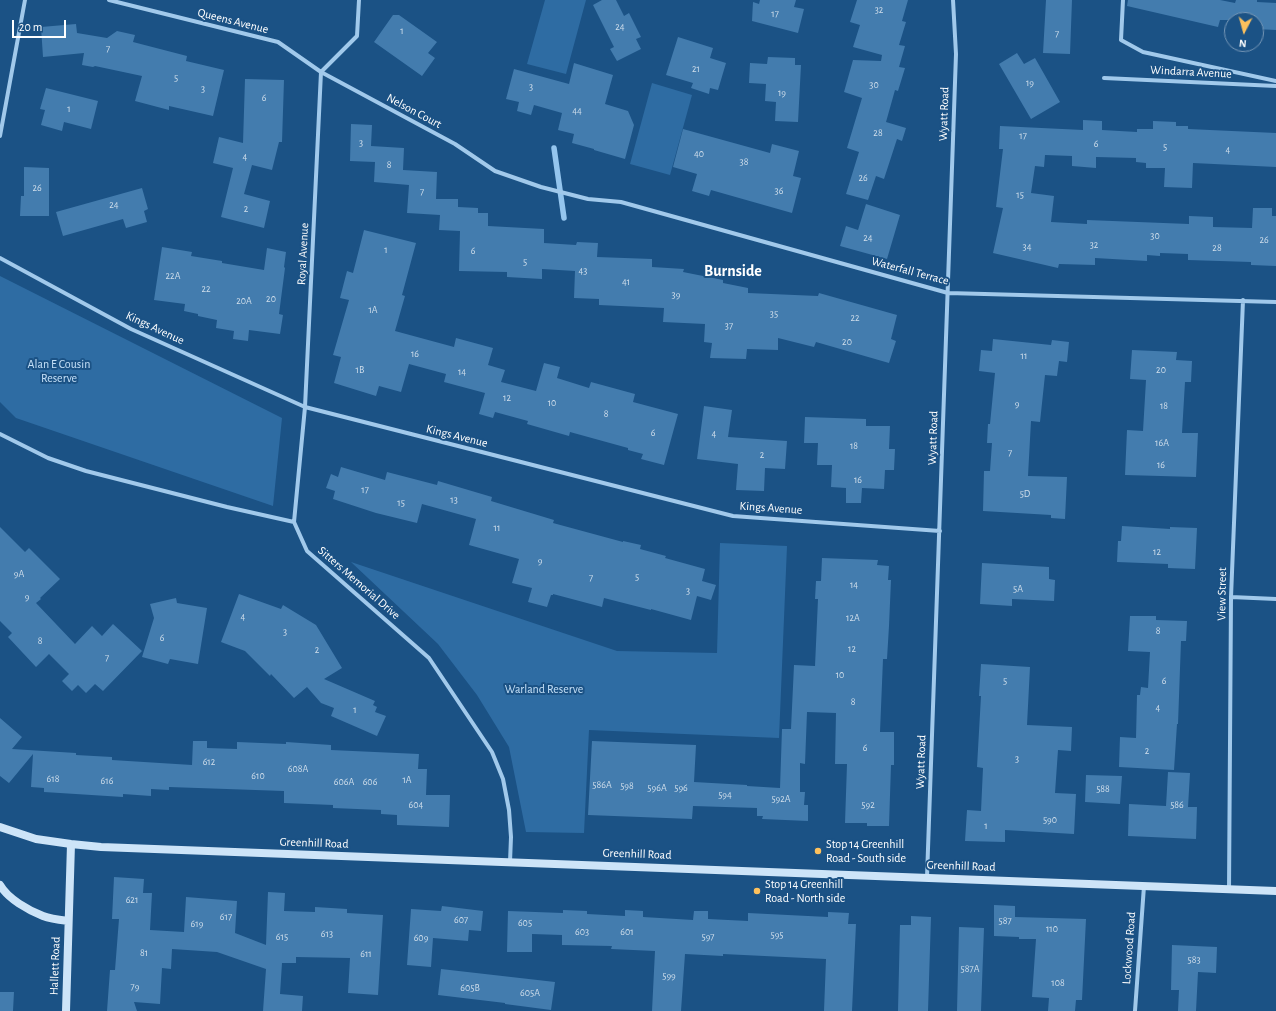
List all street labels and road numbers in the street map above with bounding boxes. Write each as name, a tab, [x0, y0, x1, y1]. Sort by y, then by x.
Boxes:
street label: Queens Avenue	[196, 5, 270, 37]
street label: Windarra Avenue	[1150, 63, 1232, 81]
street label: Wyatt Road	[936, 87, 952, 141]
street label: Nelson Court	[384, 90, 444, 132]
street label: Royal Avenue	[294, 222, 312, 286]
street label: Waterfall Terrace	[870, 254, 950, 288]
street label: Kings Avenue	[123, 308, 187, 348]
street label: Wyatt Road	[925, 411, 941, 465]
street label: Kings Avenue	[425, 421, 489, 451]
street label: Kings Avenue	[739, 499, 803, 517]
street label: Sitters Memorial Drive	[315, 543, 403, 623]
street label: View Street	[1214, 567, 1230, 621]
street label: Wyatt Road	[913, 735, 929, 789]
street label: Greenhill Road	[279, 835, 349, 851]
street label: Greenhill Road	[602, 846, 672, 862]
street label: Greenhill Road	[926, 858, 996, 874]
street label: Lockwood Road	[1119, 911, 1139, 985]
street label: Hallett Road	[47, 937, 63, 995]

